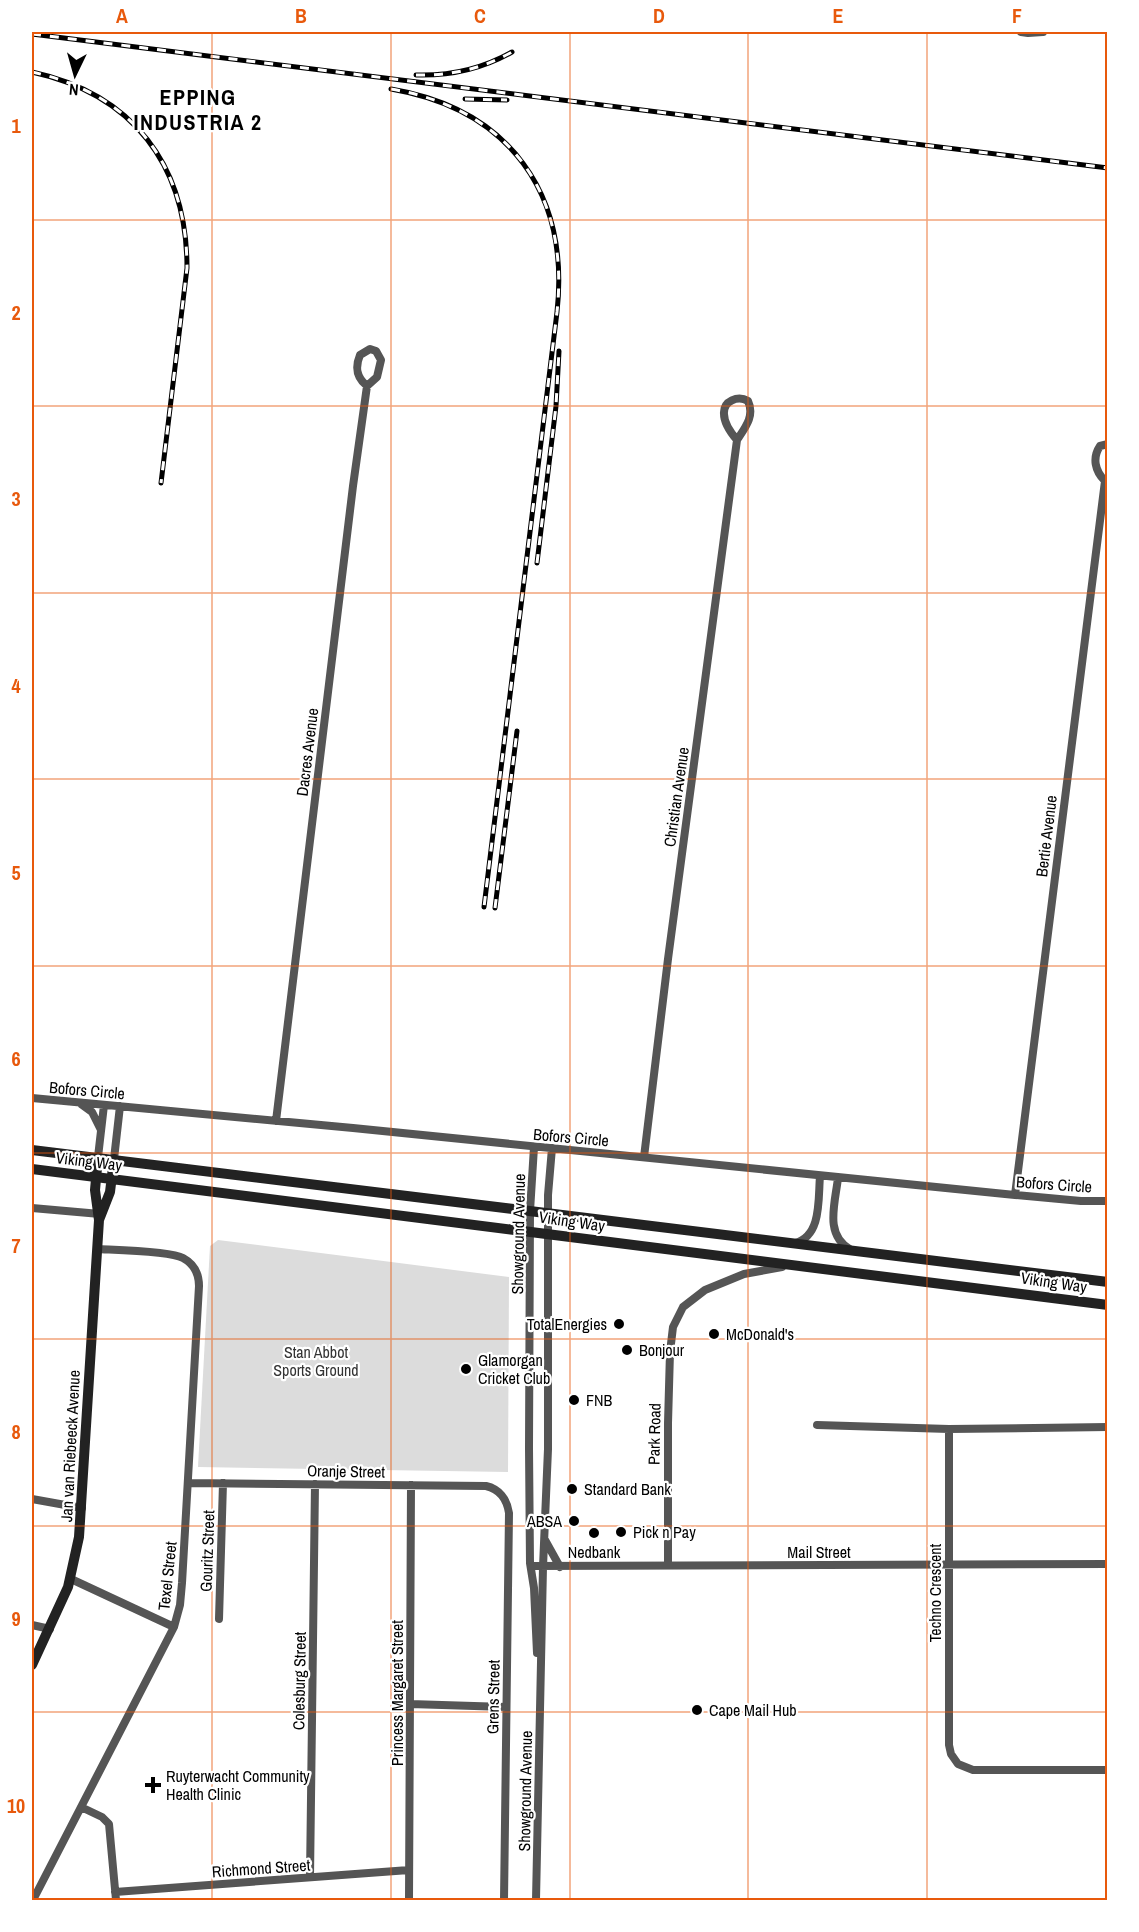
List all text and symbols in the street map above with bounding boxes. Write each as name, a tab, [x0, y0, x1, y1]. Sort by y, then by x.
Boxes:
text: A	[116, 2, 128, 29]
text: B	[295, 2, 307, 29]
text: C	[474, 2, 486, 29]
text: D	[653, 2, 665, 29]
text: E	[833, 2, 844, 29]
text: F	[1012, 2, 1022, 29]
north arrow	[45, 45, 105, 105]
text: N	[68, 79, 79, 101]
district label: EPPING INDUSTRIA 2	[133, 82, 263, 137]
text: 1	[11, 112, 21, 139]
text: 2	[11, 299, 21, 326]
text: 3	[11, 485, 21, 512]
text: 4	[11, 672, 21, 699]
street label: Dacres Avenue	[291, 707, 323, 797]
street label: Christian Avenue	[658, 746, 694, 848]
street label: Bertie Avenue	[1030, 794, 1062, 878]
text: 5	[11, 859, 21, 886]
text: 6	[11, 1045, 21, 1072]
street label: Bofors Circle	[48, 1076, 126, 1104]
street label: Bofors Circle	[532, 1123, 610, 1151]
street label: Viking Way	[55, 1146, 124, 1176]
street label: Bofors Circle	[1015, 1170, 1093, 1198]
street label: Showground Avenue	[506, 1173, 530, 1295]
street label: Viking Way	[538, 1205, 607, 1237]
text: 7	[11, 1232, 21, 1259]
street label: Viking Way	[1020, 1266, 1089, 1298]
place label: TotalEnergies	[527, 1313, 607, 1335]
marker: TotalEnergies	[612, 1317, 626, 1331]
place label: McDonald's	[726, 1323, 794, 1345]
marker: McDonald's	[707, 1327, 721, 1341]
place label: Bonjour	[639, 1339, 685, 1361]
park label: Stan Abbot Sports Ground	[273, 1341, 359, 1381]
marker: Bonjour	[620, 1343, 634, 1357]
place label: Glamorgan Cricket Club	[478, 1349, 550, 1389]
marker: Glamorgan Cricket Club	[459, 1362, 473, 1376]
street label: Jan van Riebeeck Avenue	[55, 1369, 85, 1523]
place label: FNB	[586, 1389, 612, 1411]
marker: FNB	[567, 1393, 581, 1407]
street label: Park Road	[642, 1403, 666, 1465]
text: 8	[11, 1418, 21, 1445]
street label: Oranje Street	[307, 1459, 386, 1483]
place label: Standard Bank	[584, 1478, 671, 1500]
marker: Standard Bank	[565, 1482, 579, 1496]
street label: Gouritz Street	[195, 1509, 219, 1592]
place label: ABSA	[526, 1510, 562, 1532]
marker: ABSA	[567, 1514, 581, 1528]
place label: Pick n Pay	[633, 1521, 696, 1543]
marker: Pick n Pay	[614, 1525, 628, 1539]
marker: Nedbank	[587, 1526, 601, 1540]
street label: Texel Street	[152, 1540, 182, 1612]
place label: Nedbank	[568, 1541, 621, 1563]
street label: Mail Street	[787, 1541, 851, 1563]
street label: Techno Crescent	[924, 1543, 946, 1642]
text: 9	[11, 1605, 21, 1632]
street label: Princess Margaret Street	[386, 1620, 408, 1766]
street label: Colesburg Street	[287, 1631, 311, 1730]
street label: Grens Street	[481, 1659, 505, 1734]
place label: Cape Mail Hub	[709, 1699, 797, 1721]
marker: Cape Mail Hub	[690, 1703, 704, 1717]
street label: Showground Avenue	[513, 1730, 537, 1852]
place label: Ruyterwacht Community Health Clinic	[166, 1765, 310, 1805]
marker: Ruyterwacht Community Health Clinic	[144, 1776, 162, 1794]
text: 10	[7, 1792, 25, 1819]
street label: Richmond Street	[211, 1854, 311, 1882]

